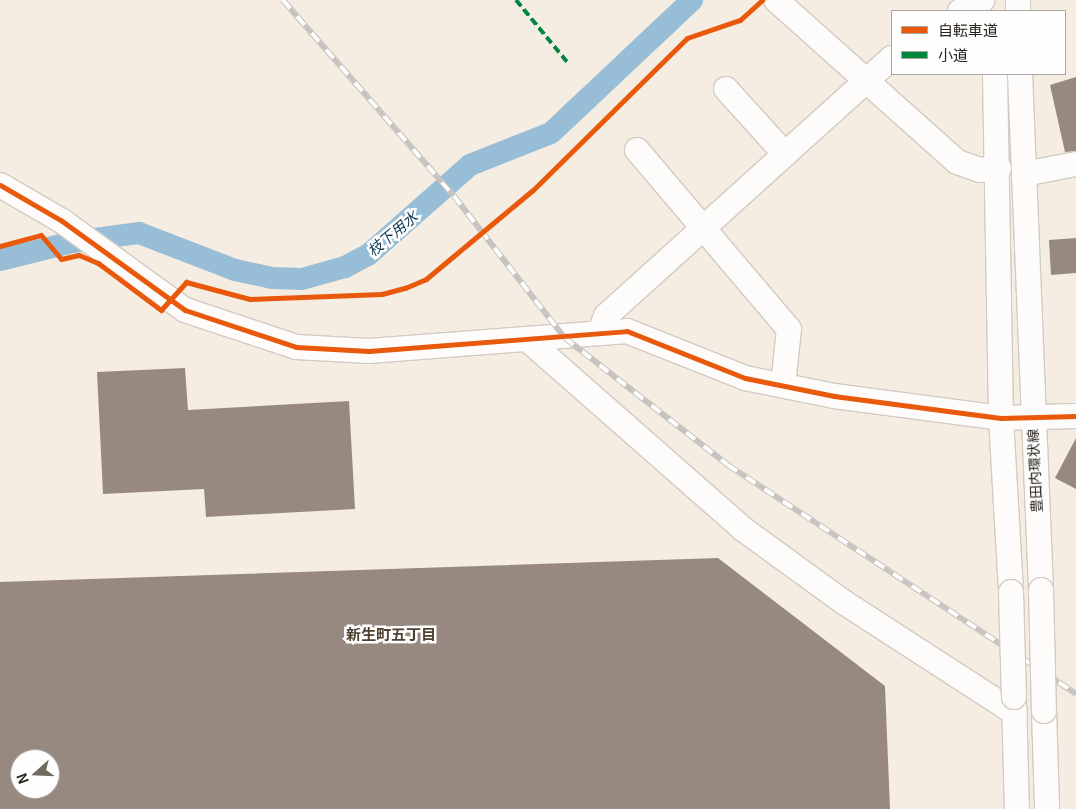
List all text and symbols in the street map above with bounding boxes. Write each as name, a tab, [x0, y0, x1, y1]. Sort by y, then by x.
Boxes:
legend	[891, 10, 1066, 75]
text: 自転車道	[938, 19, 998, 40]
text: 小道	[938, 44, 968, 65]
water label: 枝下用水	[363, 207, 421, 259]
street label: 豊田内環状線	[1023, 429, 1045, 513]
district label: 新生町五丁目	[346, 625, 436, 643]
north arrow	[10, 749, 60, 799]
text: N	[11, 770, 33, 787]

